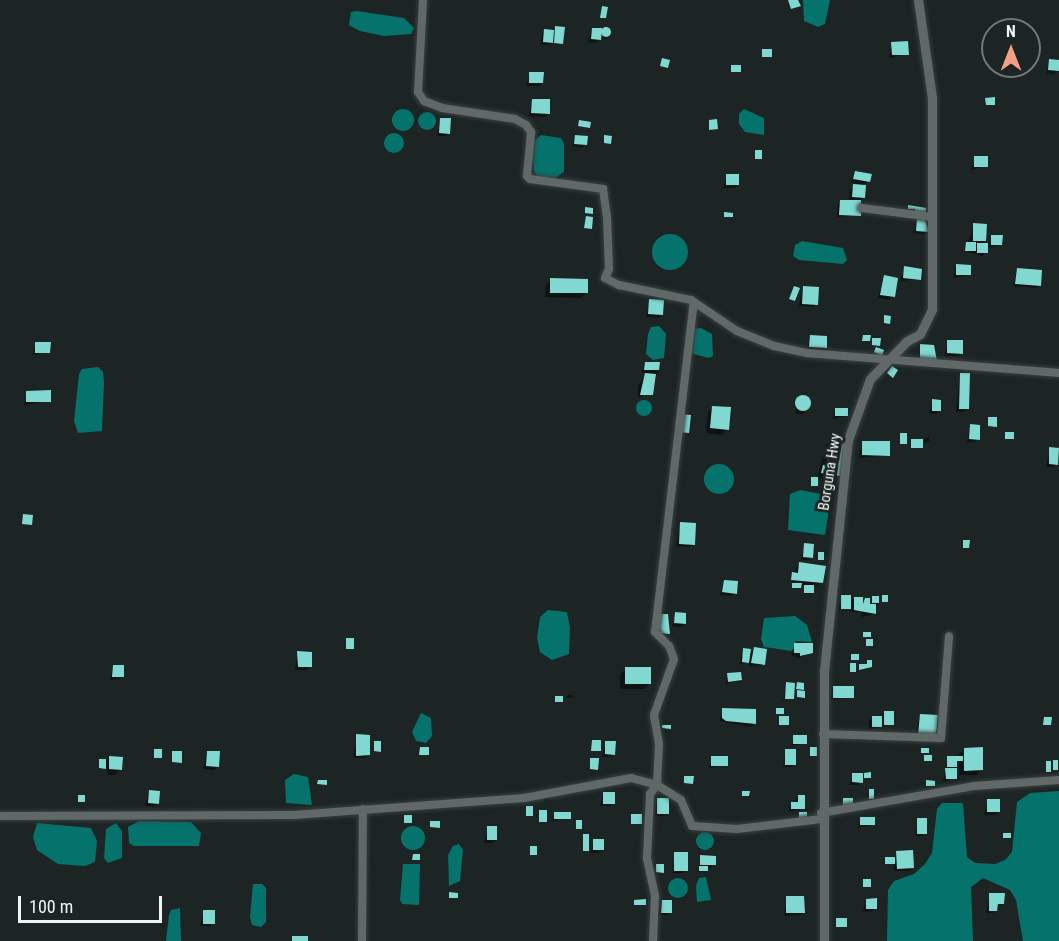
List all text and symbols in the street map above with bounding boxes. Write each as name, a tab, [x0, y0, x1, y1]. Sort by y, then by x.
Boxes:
north arrow	[981, 18, 1041, 78]
text: N	[1006, 22, 1016, 41]
street label: Borguna Hwy	[815, 432, 845, 512]
scale bar	[21, 884, 165, 922]
text: 100 m	[29, 896, 73, 917]

